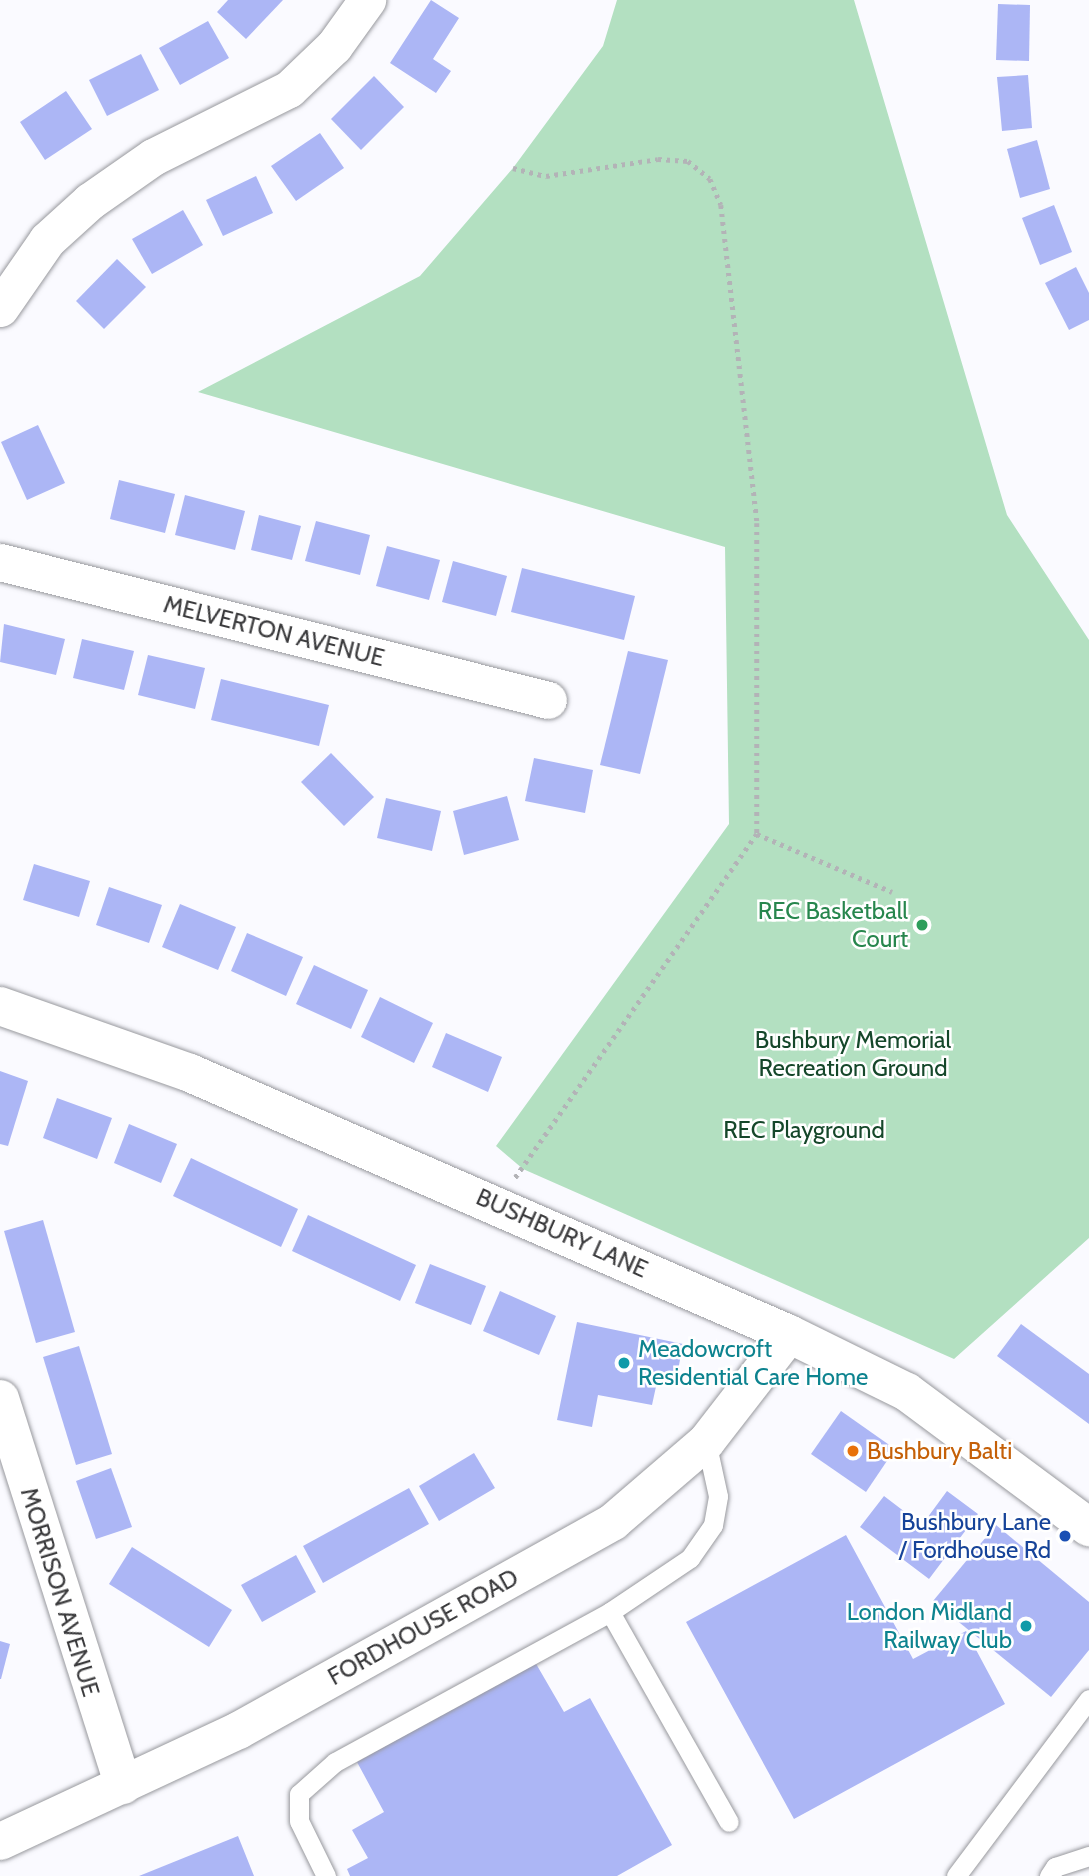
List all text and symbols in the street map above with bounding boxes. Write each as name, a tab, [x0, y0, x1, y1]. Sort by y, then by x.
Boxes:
street label: MELVERTON AVENUE	[161, 590, 387, 672]
place label: REC Basketball Court	[758, 897, 908, 953]
marker: REC Basketball Court	[914, 917, 930, 933]
park label: Bushbury Memorial Recreation Ground	[755, 1026, 951, 1082]
park label: REC Playground	[723, 1116, 885, 1144]
street label: BUSHBURY LANE	[472, 1182, 652, 1284]
place label: Meadowcroft Residential Care Home	[638, 1335, 868, 1391]
marker: Meadowcroft Residential Care Home	[616, 1355, 632, 1371]
place label: Bushbury Balti	[867, 1437, 1012, 1465]
marker: Bushbury Balti	[845, 1443, 861, 1459]
street label: MORRISON AVENUE	[15, 1484, 105, 1700]
place label: Bushbury Lane / Fordhouse Rd	[899, 1508, 1051, 1564]
marker: Bushbury Lane / Fordhouse Rd	[1057, 1528, 1073, 1544]
street label: FORDHOUSE ROAD	[323, 1563, 523, 1691]
place label: London Midland Railway Club	[847, 1598, 1012, 1654]
marker: London Midland Railway Club	[1018, 1618, 1034, 1634]

